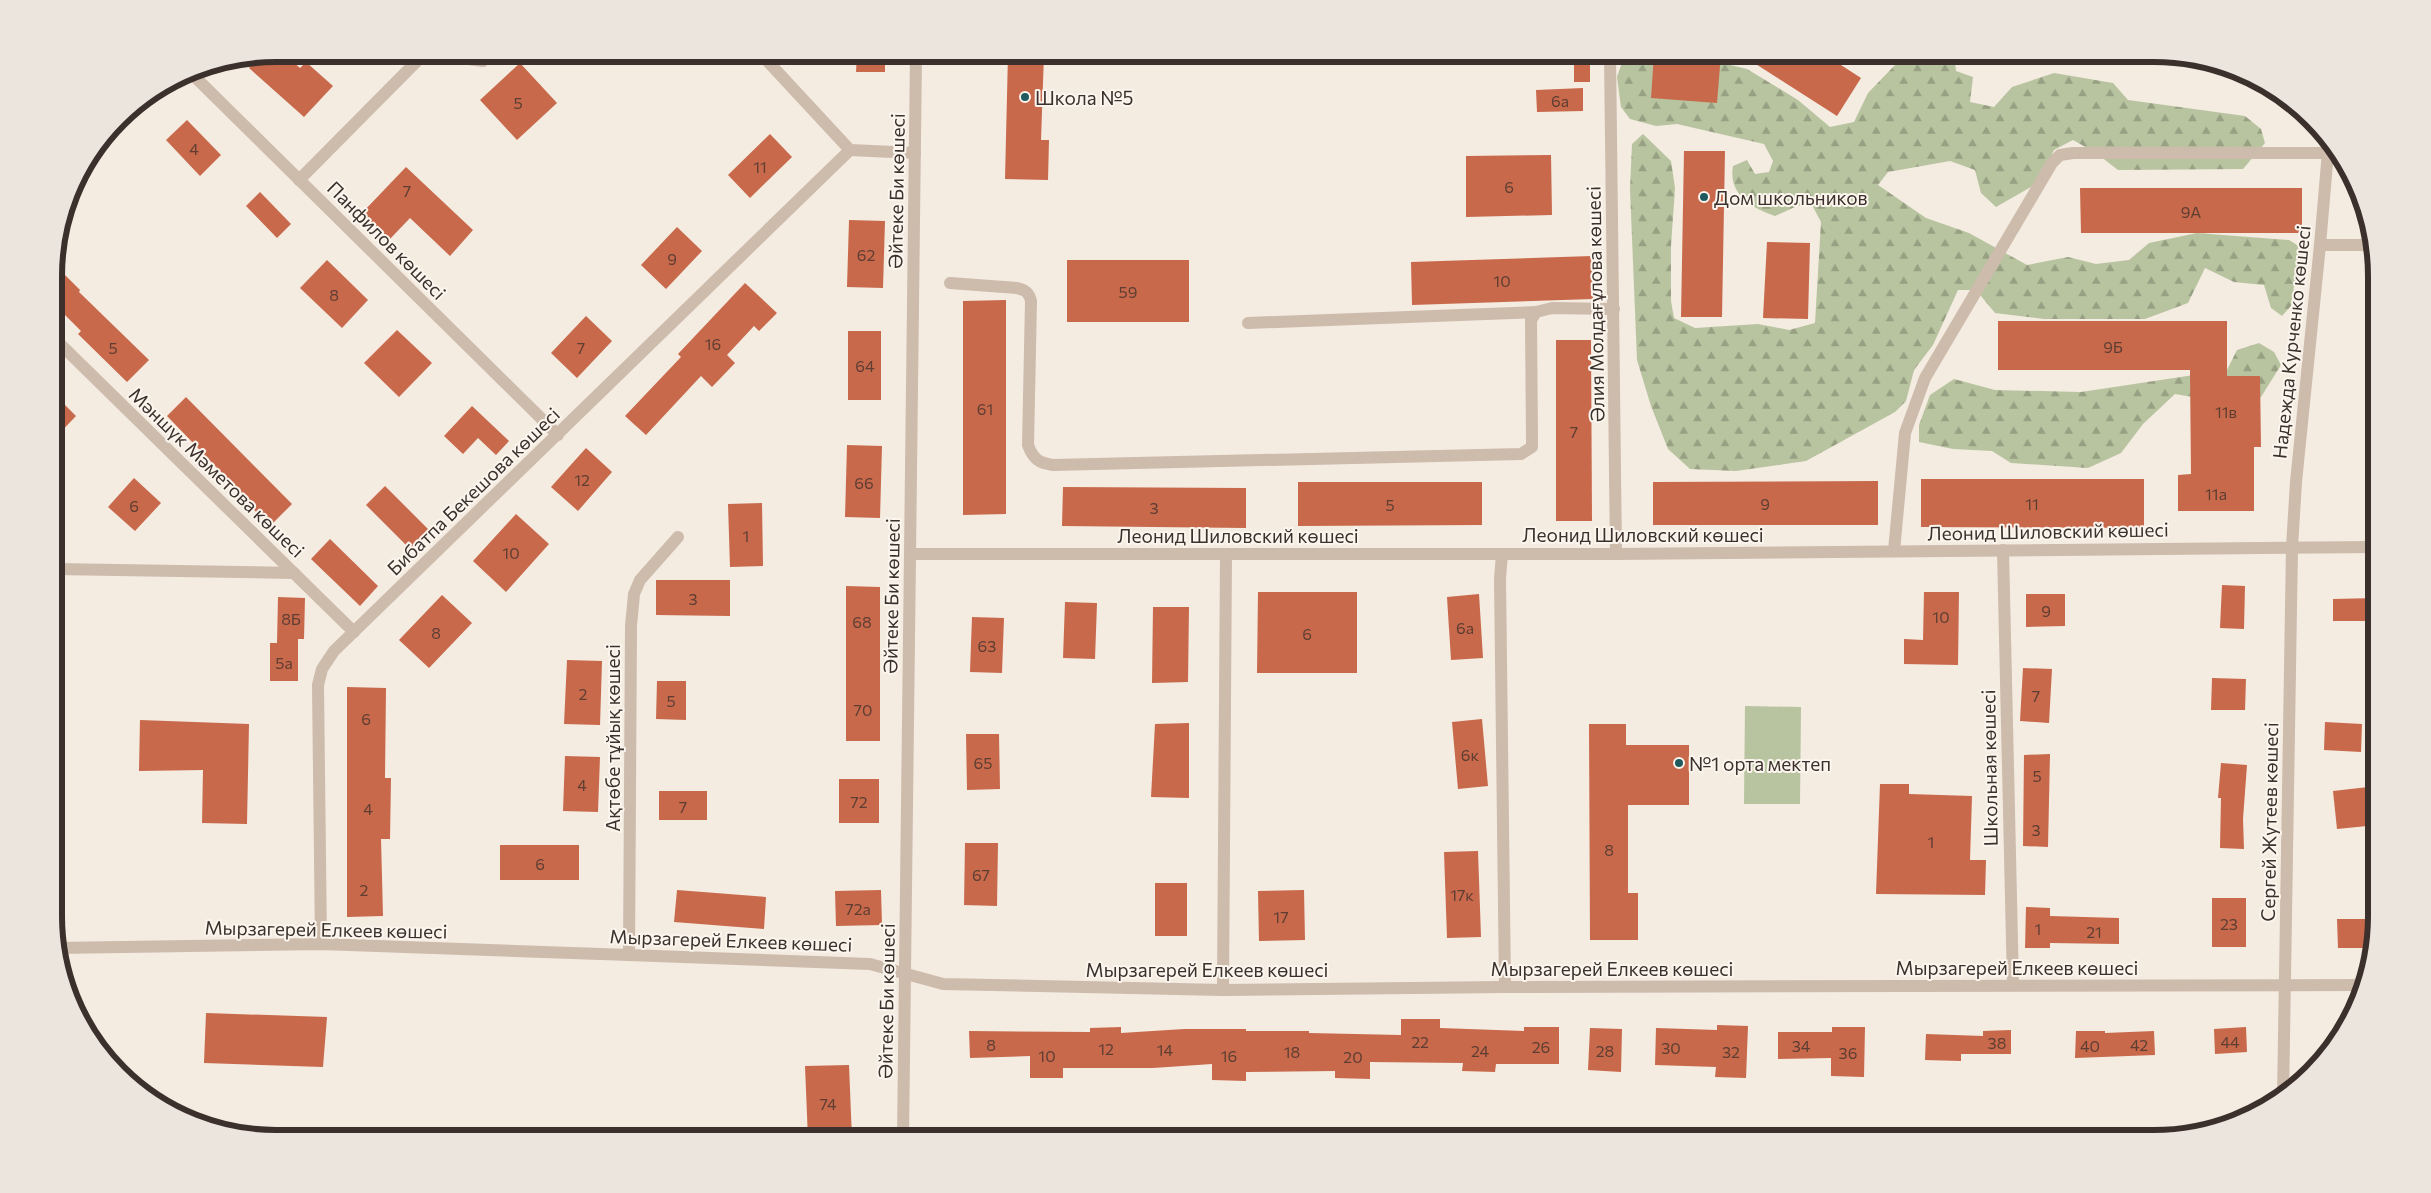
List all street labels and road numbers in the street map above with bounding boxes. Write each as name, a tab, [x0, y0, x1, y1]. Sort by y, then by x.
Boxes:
street label: Әйтеке Би көшесі	[883, 113, 909, 269]
street label: Панфилов көшесі	[323, 176, 451, 304]
street label: Әлия Молдағұлова көшесі	[1581, 186, 1609, 422]
street label: Надежда Курченко көшесі	[2267, 224, 2315, 460]
street label: Мәншүк Мәметова көшесі	[125, 382, 309, 562]
street label: Бибатпа Бекешова көшесі	[382, 402, 564, 580]
street label: Леонид Шиловский көшесі	[1927, 517, 2169, 545]
street label: Әйтеке Би көшесі	[878, 518, 904, 674]
street label: Леонид Шиловский көшесі	[1522, 523, 1764, 546]
street label: Леонид Шиловский көшесі	[1117, 524, 1359, 547]
street label: Ақтөбе тұйық көшесі	[601, 644, 624, 832]
street label: Школьная көшесі	[1976, 689, 2002, 847]
street label: Сергей Жутеев көшесі	[2256, 722, 2282, 922]
street label: Мырзагерей Елкеев көшесі	[204, 915, 448, 943]
street label: Әйтеке Би көшесі	[873, 923, 899, 1079]
street label: Мырзагерей Елкеев көшесі	[609, 924, 853, 956]
street label: Мырзагерей Елкеев көшесі	[1896, 956, 2138, 979]
street label: Мырзагерей Елкеев көшесі	[1491, 957, 1733, 980]
street label: Мырзагерей Елкеев көшесі	[1086, 958, 1328, 981]

